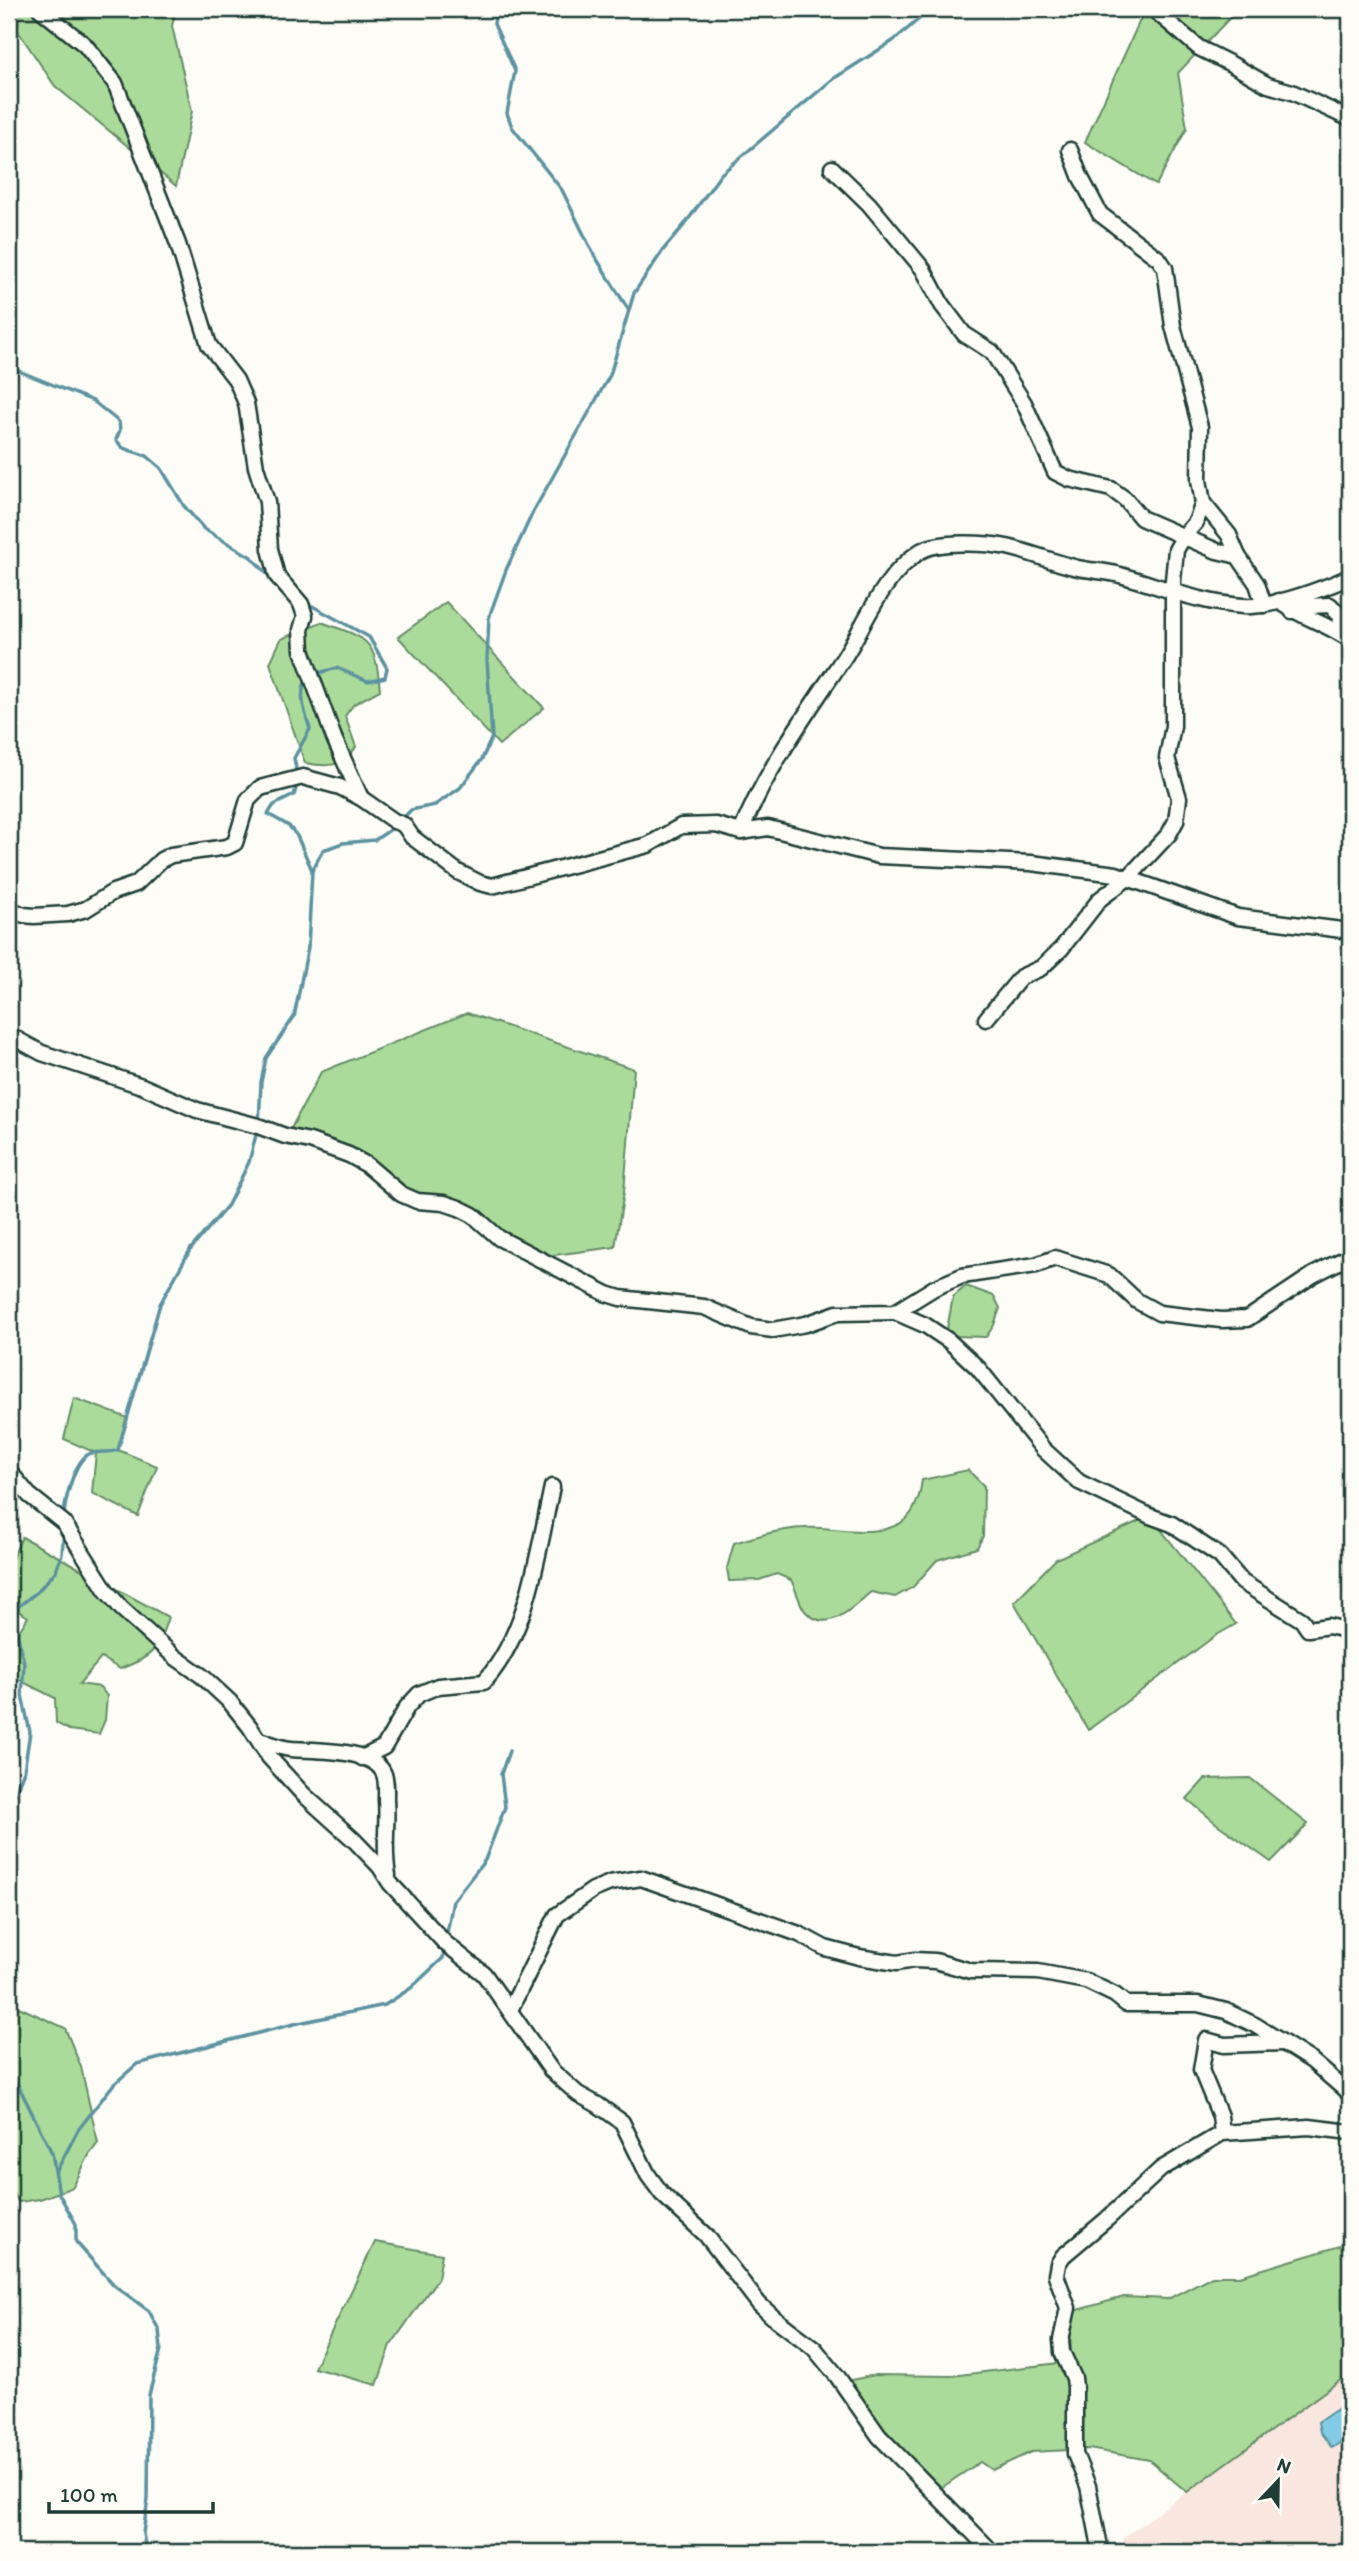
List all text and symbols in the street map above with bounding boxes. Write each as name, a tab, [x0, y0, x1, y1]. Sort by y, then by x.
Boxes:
north arrow	[1244, 2446, 1314, 2516]
text: N	[1274, 2453, 1294, 2479]
scale bar	[49, 2470, 214, 2514]
text: 100 m	[60, 2482, 118, 2507]

